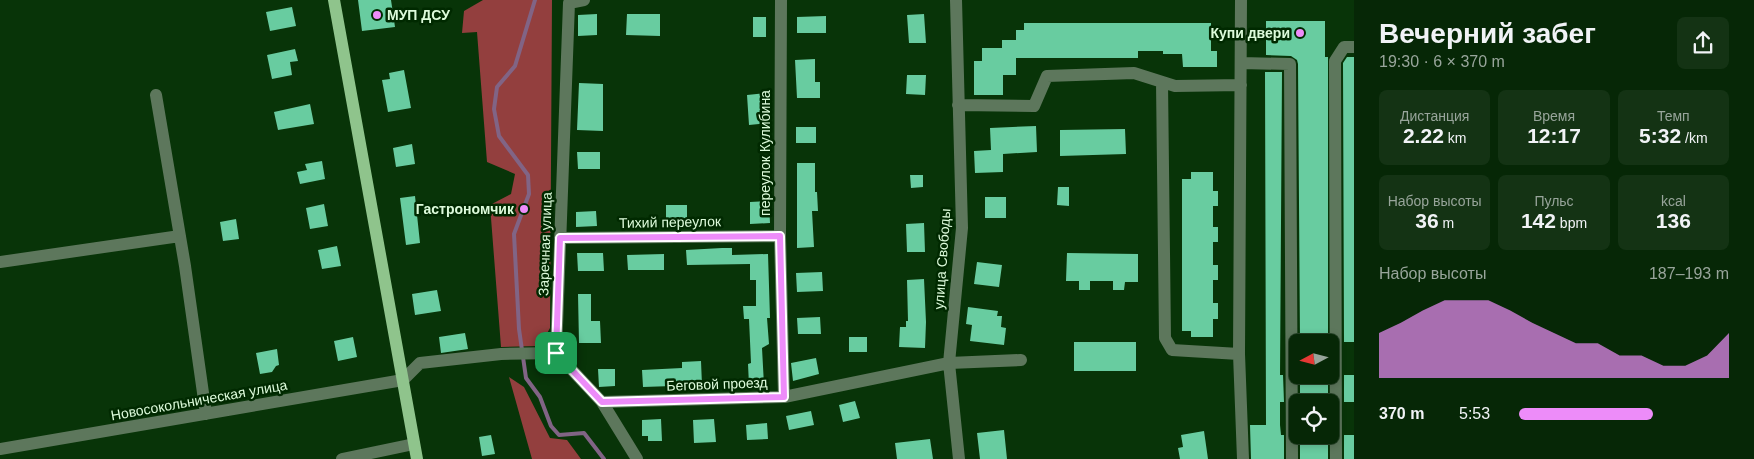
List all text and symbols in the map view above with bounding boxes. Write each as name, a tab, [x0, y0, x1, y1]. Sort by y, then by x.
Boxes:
place label: МУП ДСУ	[387, 7, 450, 23]
marker: МУП ДСУ	[371, 9, 383, 21]
button: share	[1677, 17, 1729, 69]
text: Вечерний забег	[1379, 18, 1596, 49]
place label: Купи двери	[1210, 25, 1290, 41]
marker: Купи двери	[1294, 27, 1306, 39]
text: 19:30 · 6 × 370 m	[1379, 53, 1505, 70]
street label: переулок Кулибина	[757, 90, 773, 216]
text: Дистанция	[1400, 108, 1469, 124]
text: Время	[1533, 108, 1575, 124]
text: Темп	[1657, 108, 1690, 124]
text: 2.22	[1403, 124, 1444, 147]
text: 12:17	[1527, 124, 1581, 147]
text: 5:32	[1639, 124, 1681, 147]
text: km	[1444, 130, 1466, 146]
text: /km	[1681, 130, 1708, 146]
street label: Заречная улица	[535, 191, 555, 296]
text: Набор высоты	[1388, 193, 1482, 209]
text: Пульс	[1534, 193, 1574, 209]
text: kcal	[1661, 193, 1686, 209]
place label: Гастрономчик	[416, 201, 515, 217]
marker: Гастрономчик	[518, 203, 530, 215]
street label: улица Свободы	[930, 208, 954, 310]
text: 36	[1415, 209, 1439, 232]
text: 142	[1521, 209, 1556, 232]
text: 136	[1656, 209, 1691, 232]
street label: Тихий переулок	[619, 213, 722, 231]
text: m	[1439, 215, 1454, 231]
text: bpm	[1556, 215, 1587, 231]
text: Набор высоты	[1379, 265, 1486, 282]
text: 187–193 m	[1649, 265, 1729, 282]
pin	[535, 332, 577, 374]
north arrow	[1289, 334, 1339, 384]
map controls	[1289, 334, 1339, 444]
icon: arrive	[542, 339, 570, 367]
street label: Беговой проезд	[666, 374, 768, 394]
street label: Новосокольническая улица	[110, 377, 289, 423]
button: locate	[1289, 394, 1339, 444]
text: 370 m	[1379, 405, 1424, 422]
text: 5:53	[1459, 405, 1490, 422]

